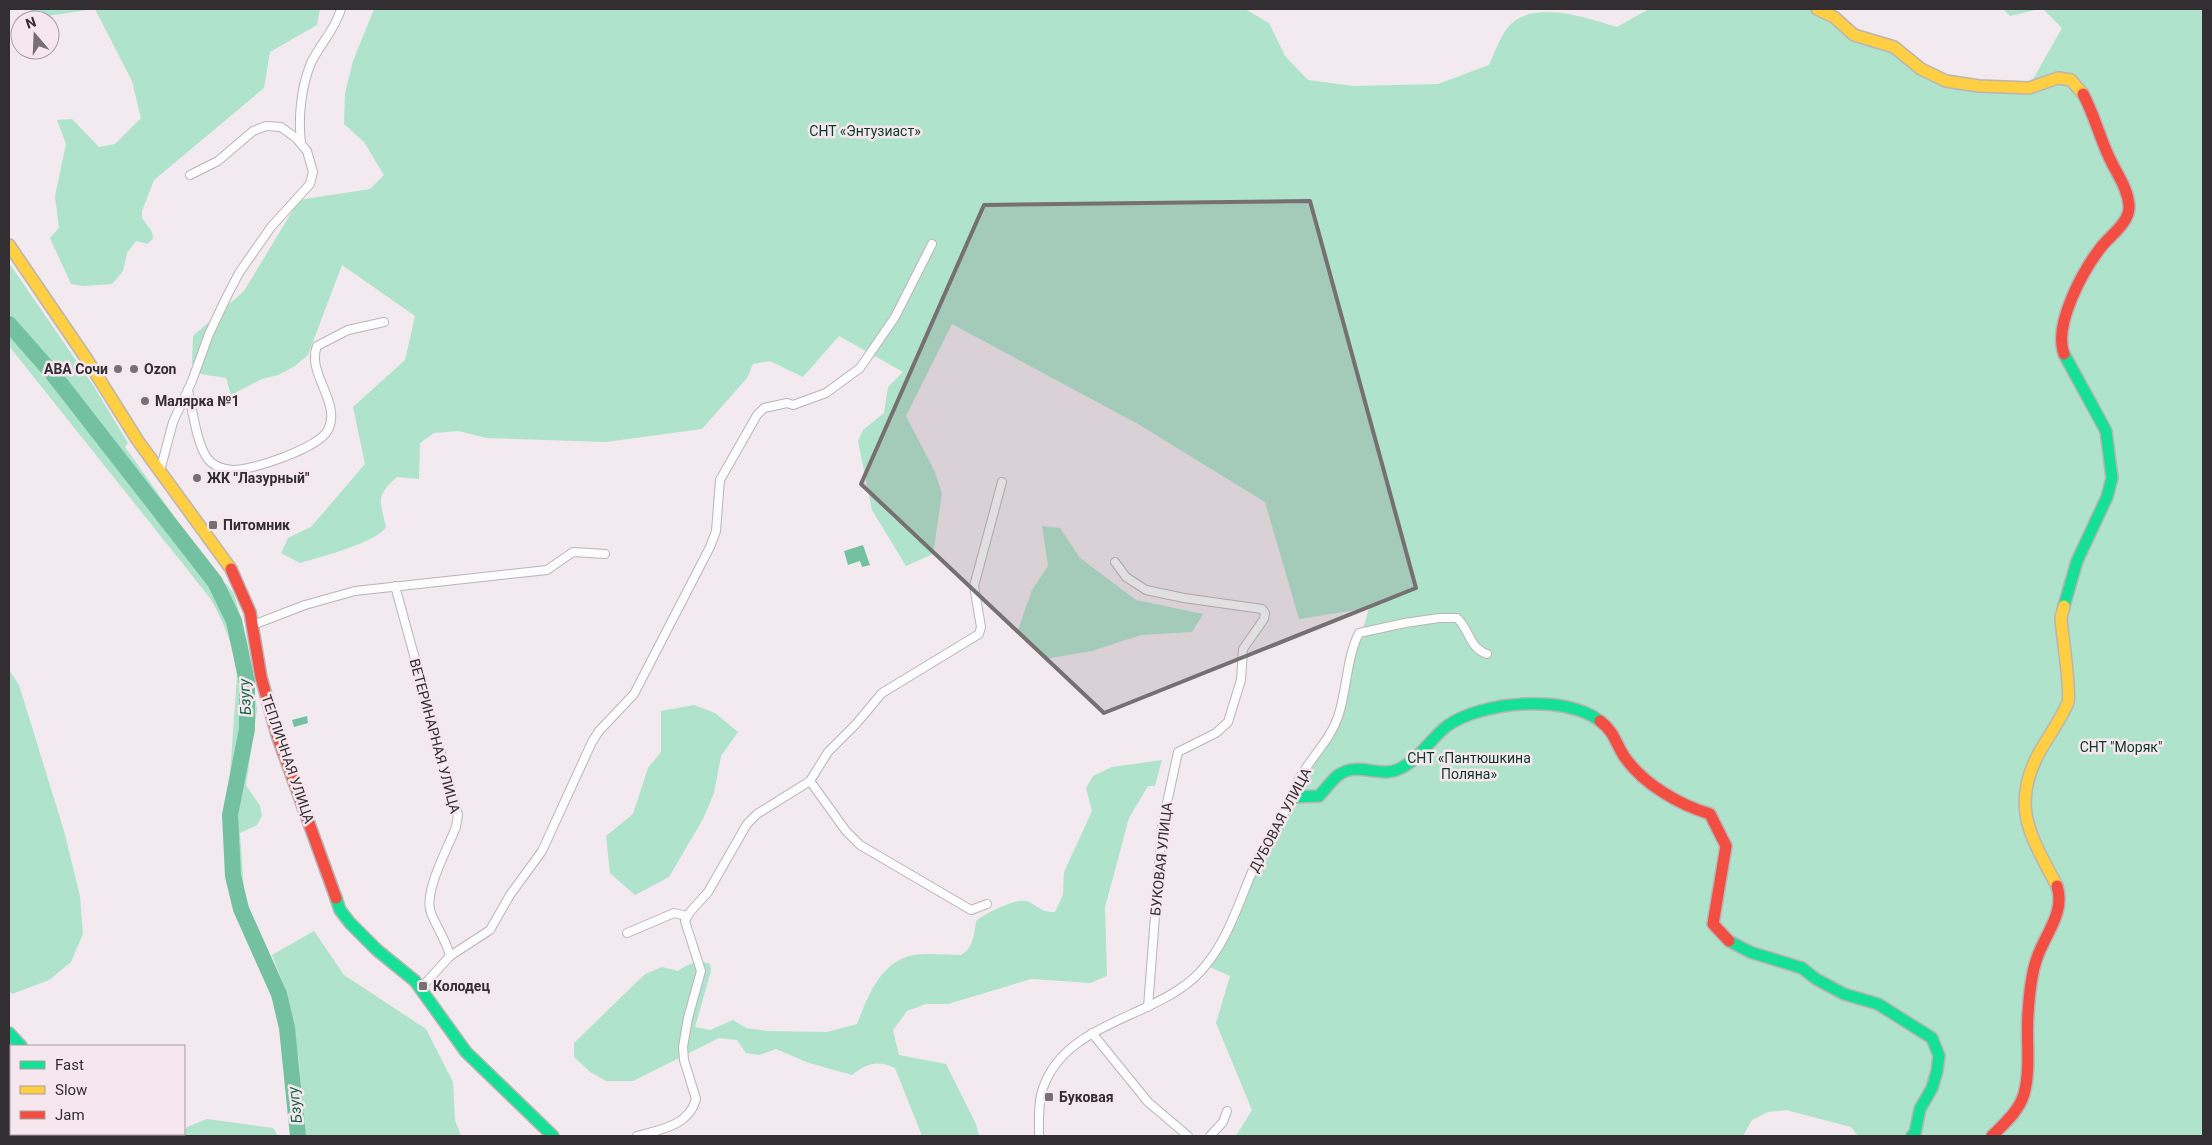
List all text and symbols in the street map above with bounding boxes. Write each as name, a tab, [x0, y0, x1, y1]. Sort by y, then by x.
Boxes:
north arrow	[10, 10, 60, 60]
text: N	[23, 14, 38, 32]
park label: СНТ «Энтузиаст»	[809, 123, 921, 139]
place label: АВА Сочи	[44, 361, 108, 377]
place label: Ozon	[144, 361, 177, 377]
marker: АВА Сочи	[112, 363, 124, 375]
marker: Ozon	[128, 363, 140, 375]
place label: Малярка №1	[155, 393, 239, 409]
marker: Малярка №1	[139, 395, 151, 407]
place label: ЖК "Лазурный"	[207, 470, 310, 486]
marker: ЖК "Лазурный"	[191, 472, 203, 484]
place label: Питомник	[223, 517, 290, 533]
marker: Питомник	[207, 519, 219, 531]
street label: ВЕТЕРИНАРНАЯ УЛИЦА	[407, 657, 463, 815]
water label: Бзугу	[235, 677, 255, 716]
street label: ТЕПЛИЧНАЯ УЛИЦА	[258, 693, 318, 825]
park label: СНТ "Моряк"	[2080, 739, 2162, 755]
park label: СНТ «Пантюшкина Поляна»	[1407, 750, 1531, 782]
street label: ДУБОВАЯ УЛИЦА	[1246, 765, 1314, 875]
street label: БУКОВАЯ УЛИЦА	[1147, 801, 1175, 917]
place label: Колодец	[433, 978, 490, 994]
marker: Колодец	[417, 980, 429, 992]
legend	[10, 1045, 185, 1135]
text: Fast	[55, 1056, 84, 1074]
text: Slow	[55, 1081, 87, 1099]
water label: Бзугу	[284, 1085, 306, 1124]
place label: Буковая	[1059, 1089, 1114, 1105]
marker: Буковая	[1043, 1091, 1055, 1103]
text: Jam	[55, 1106, 85, 1124]

